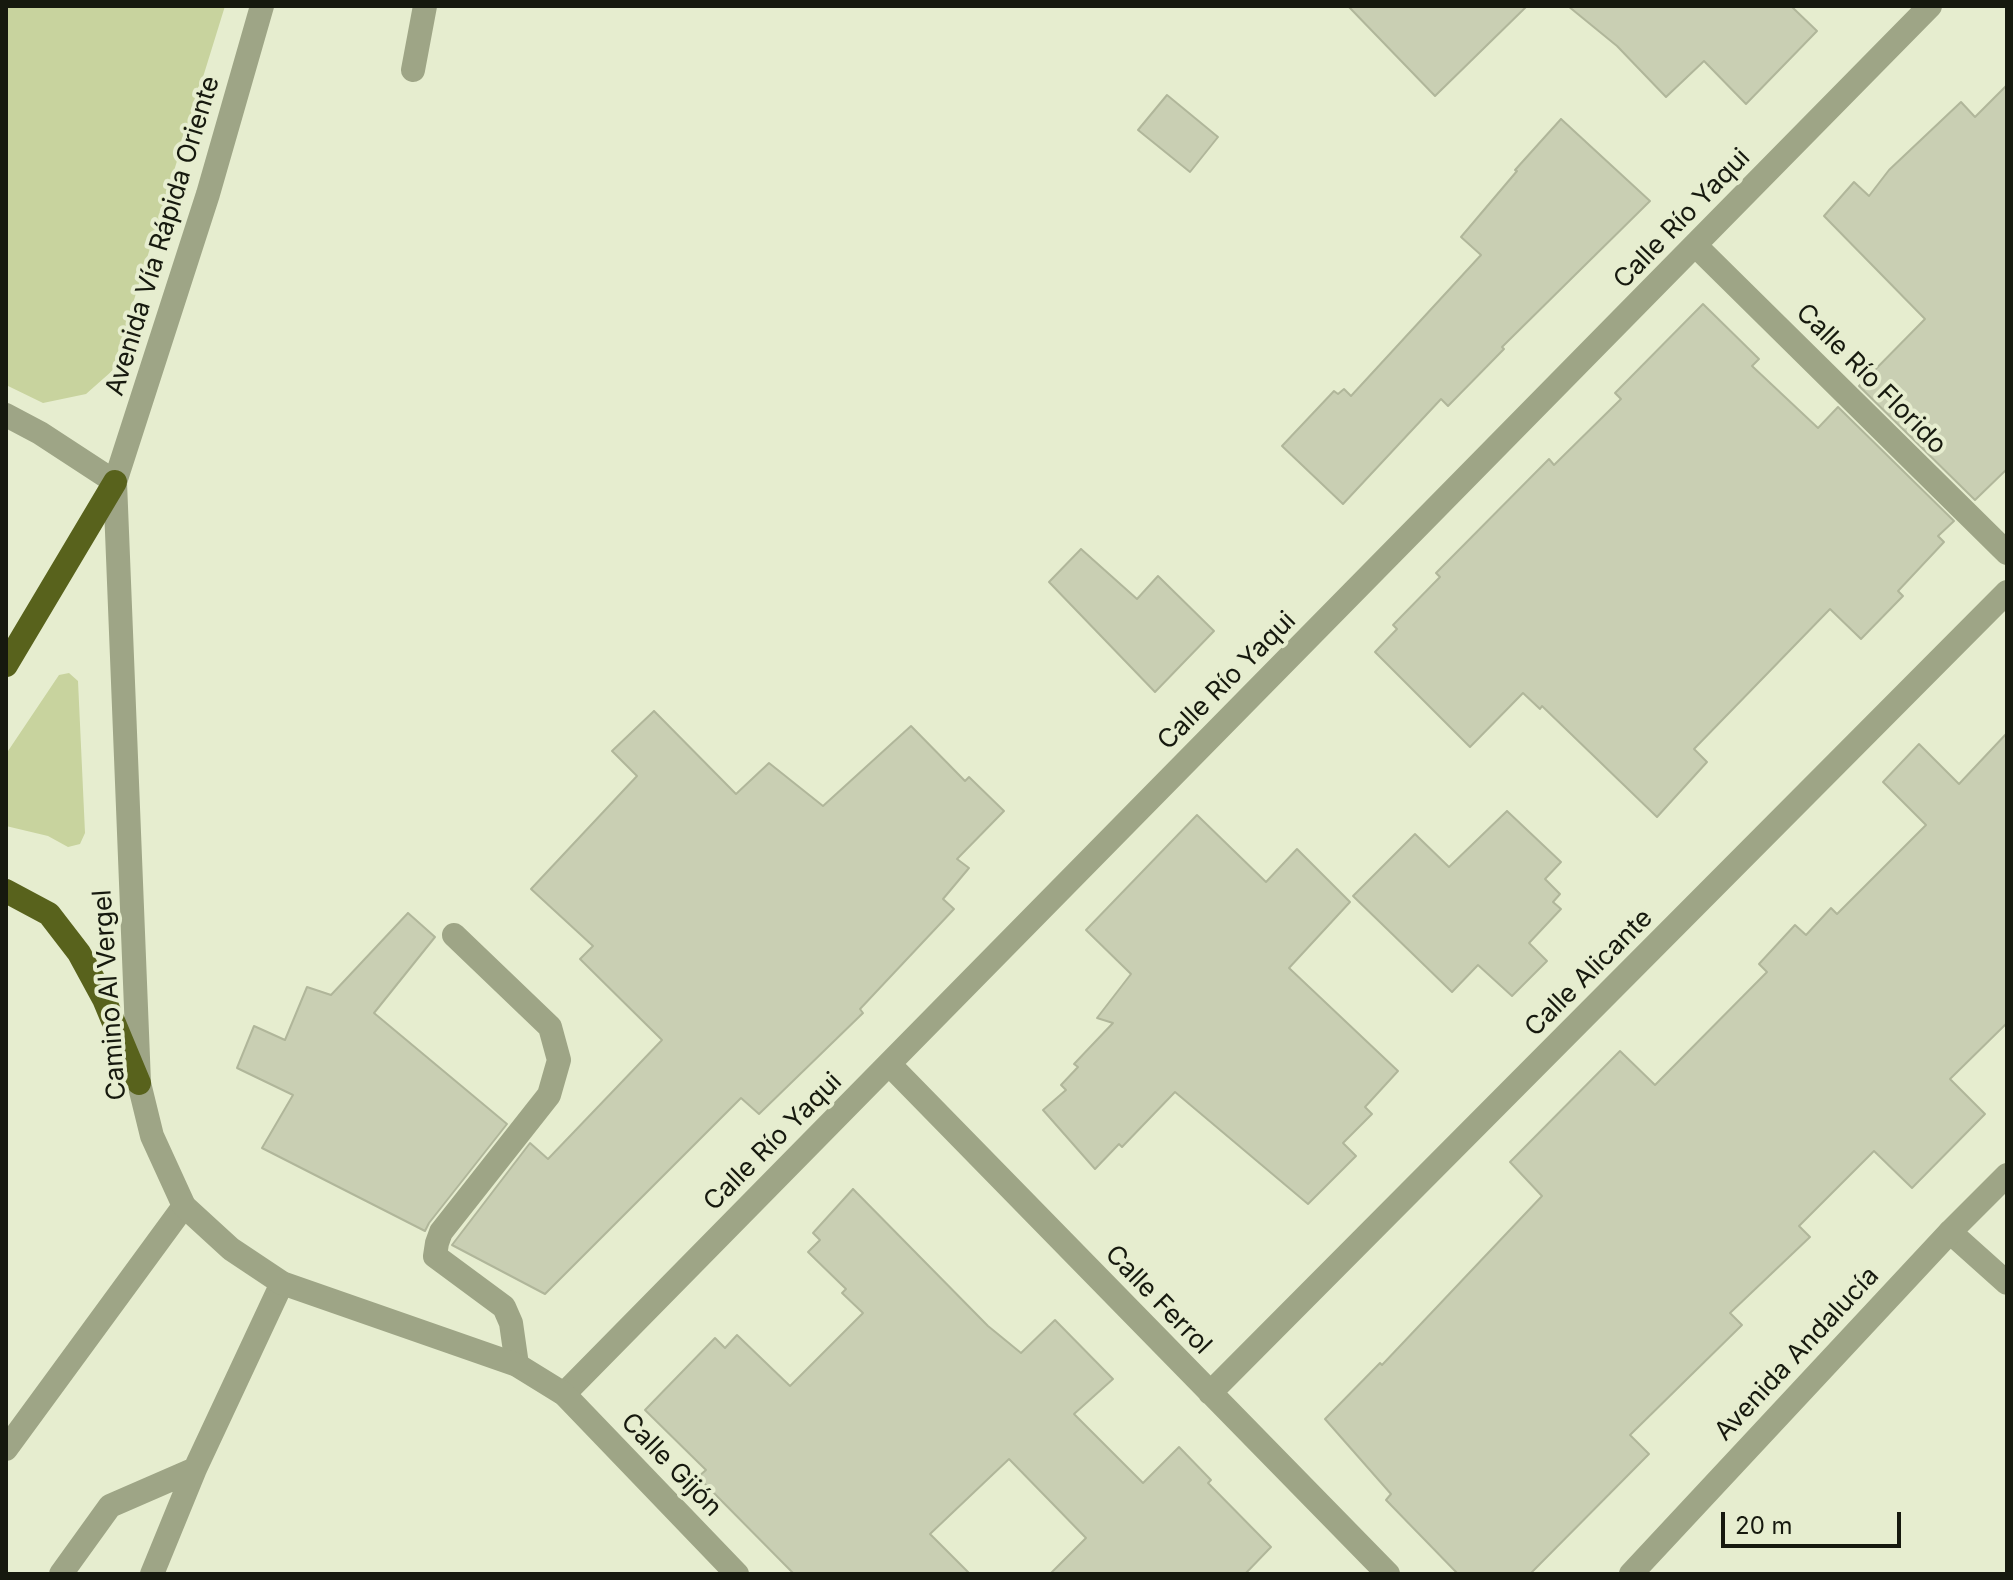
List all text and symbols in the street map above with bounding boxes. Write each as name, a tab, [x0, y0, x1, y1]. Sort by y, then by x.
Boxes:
street label: Avenida Vía Rápida Oriente	[99, 72, 227, 400]
street label: Calle Río Yaqui	[1607, 142, 1757, 296]
street label: Calle Río Florido	[1789, 297, 1953, 461]
street label: Calle Río Yaqui	[1151, 605, 1303, 757]
street label: Camino Al Vergel	[87, 889, 133, 1101]
street label: Calle Alicante	[1519, 903, 1659, 1043]
street label: Calle Río Yaqui	[697, 1066, 849, 1218]
street label: Calle Ferrol	[1098, 1239, 1218, 1361]
street label: Avenida Andalucía	[1708, 1261, 1886, 1447]
street label: Calle Gijón	[614, 1407, 728, 1523]
scale bar	[1725, 1496, 1905, 1546]
text: 20 m	[1735, 1511, 1793, 1540]

